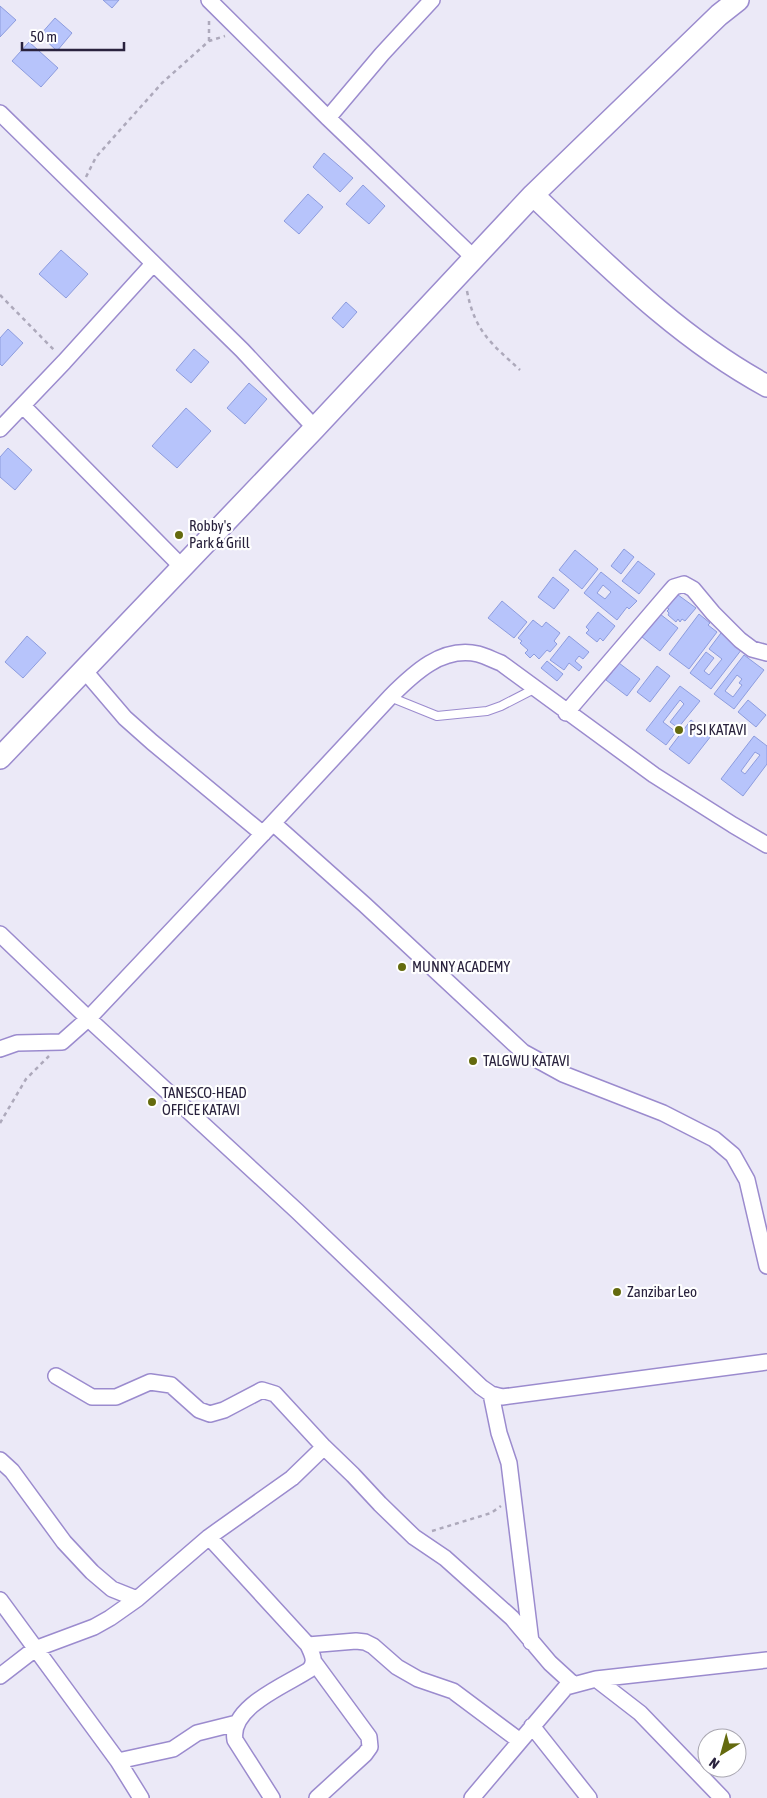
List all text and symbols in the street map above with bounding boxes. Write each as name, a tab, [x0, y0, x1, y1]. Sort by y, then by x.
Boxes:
scale bar	[22, 20, 125, 52]
text: 50 m	[30, 28, 57, 45]
place label: Robby's Park & Grill	[189, 517, 250, 551]
marker: Robby's Park & Grill	[173, 529, 185, 541]
place label: PSI KATAVI	[689, 721, 747, 738]
marker: PSI KATAVI	[673, 724, 685, 736]
place label: MUNNY ACADEMY	[412, 958, 511, 975]
marker: MUNNY ACADEMY	[396, 961, 408, 973]
place label: TALGWU KATAVI	[483, 1052, 570, 1069]
marker: TALGWU KATAVI	[467, 1055, 479, 1067]
place label: TANESCO-HEAD OFFICE KATAVI	[162, 1084, 247, 1118]
marker: TANESCO-HEAD OFFICE KATAVI	[146, 1096, 158, 1108]
place label: Zanzibar Leo	[627, 1283, 697, 1300]
marker: Zanzibar Leo	[611, 1286, 623, 1298]
north arrow	[697, 1728, 747, 1778]
text: N	[706, 1755, 722, 1772]

